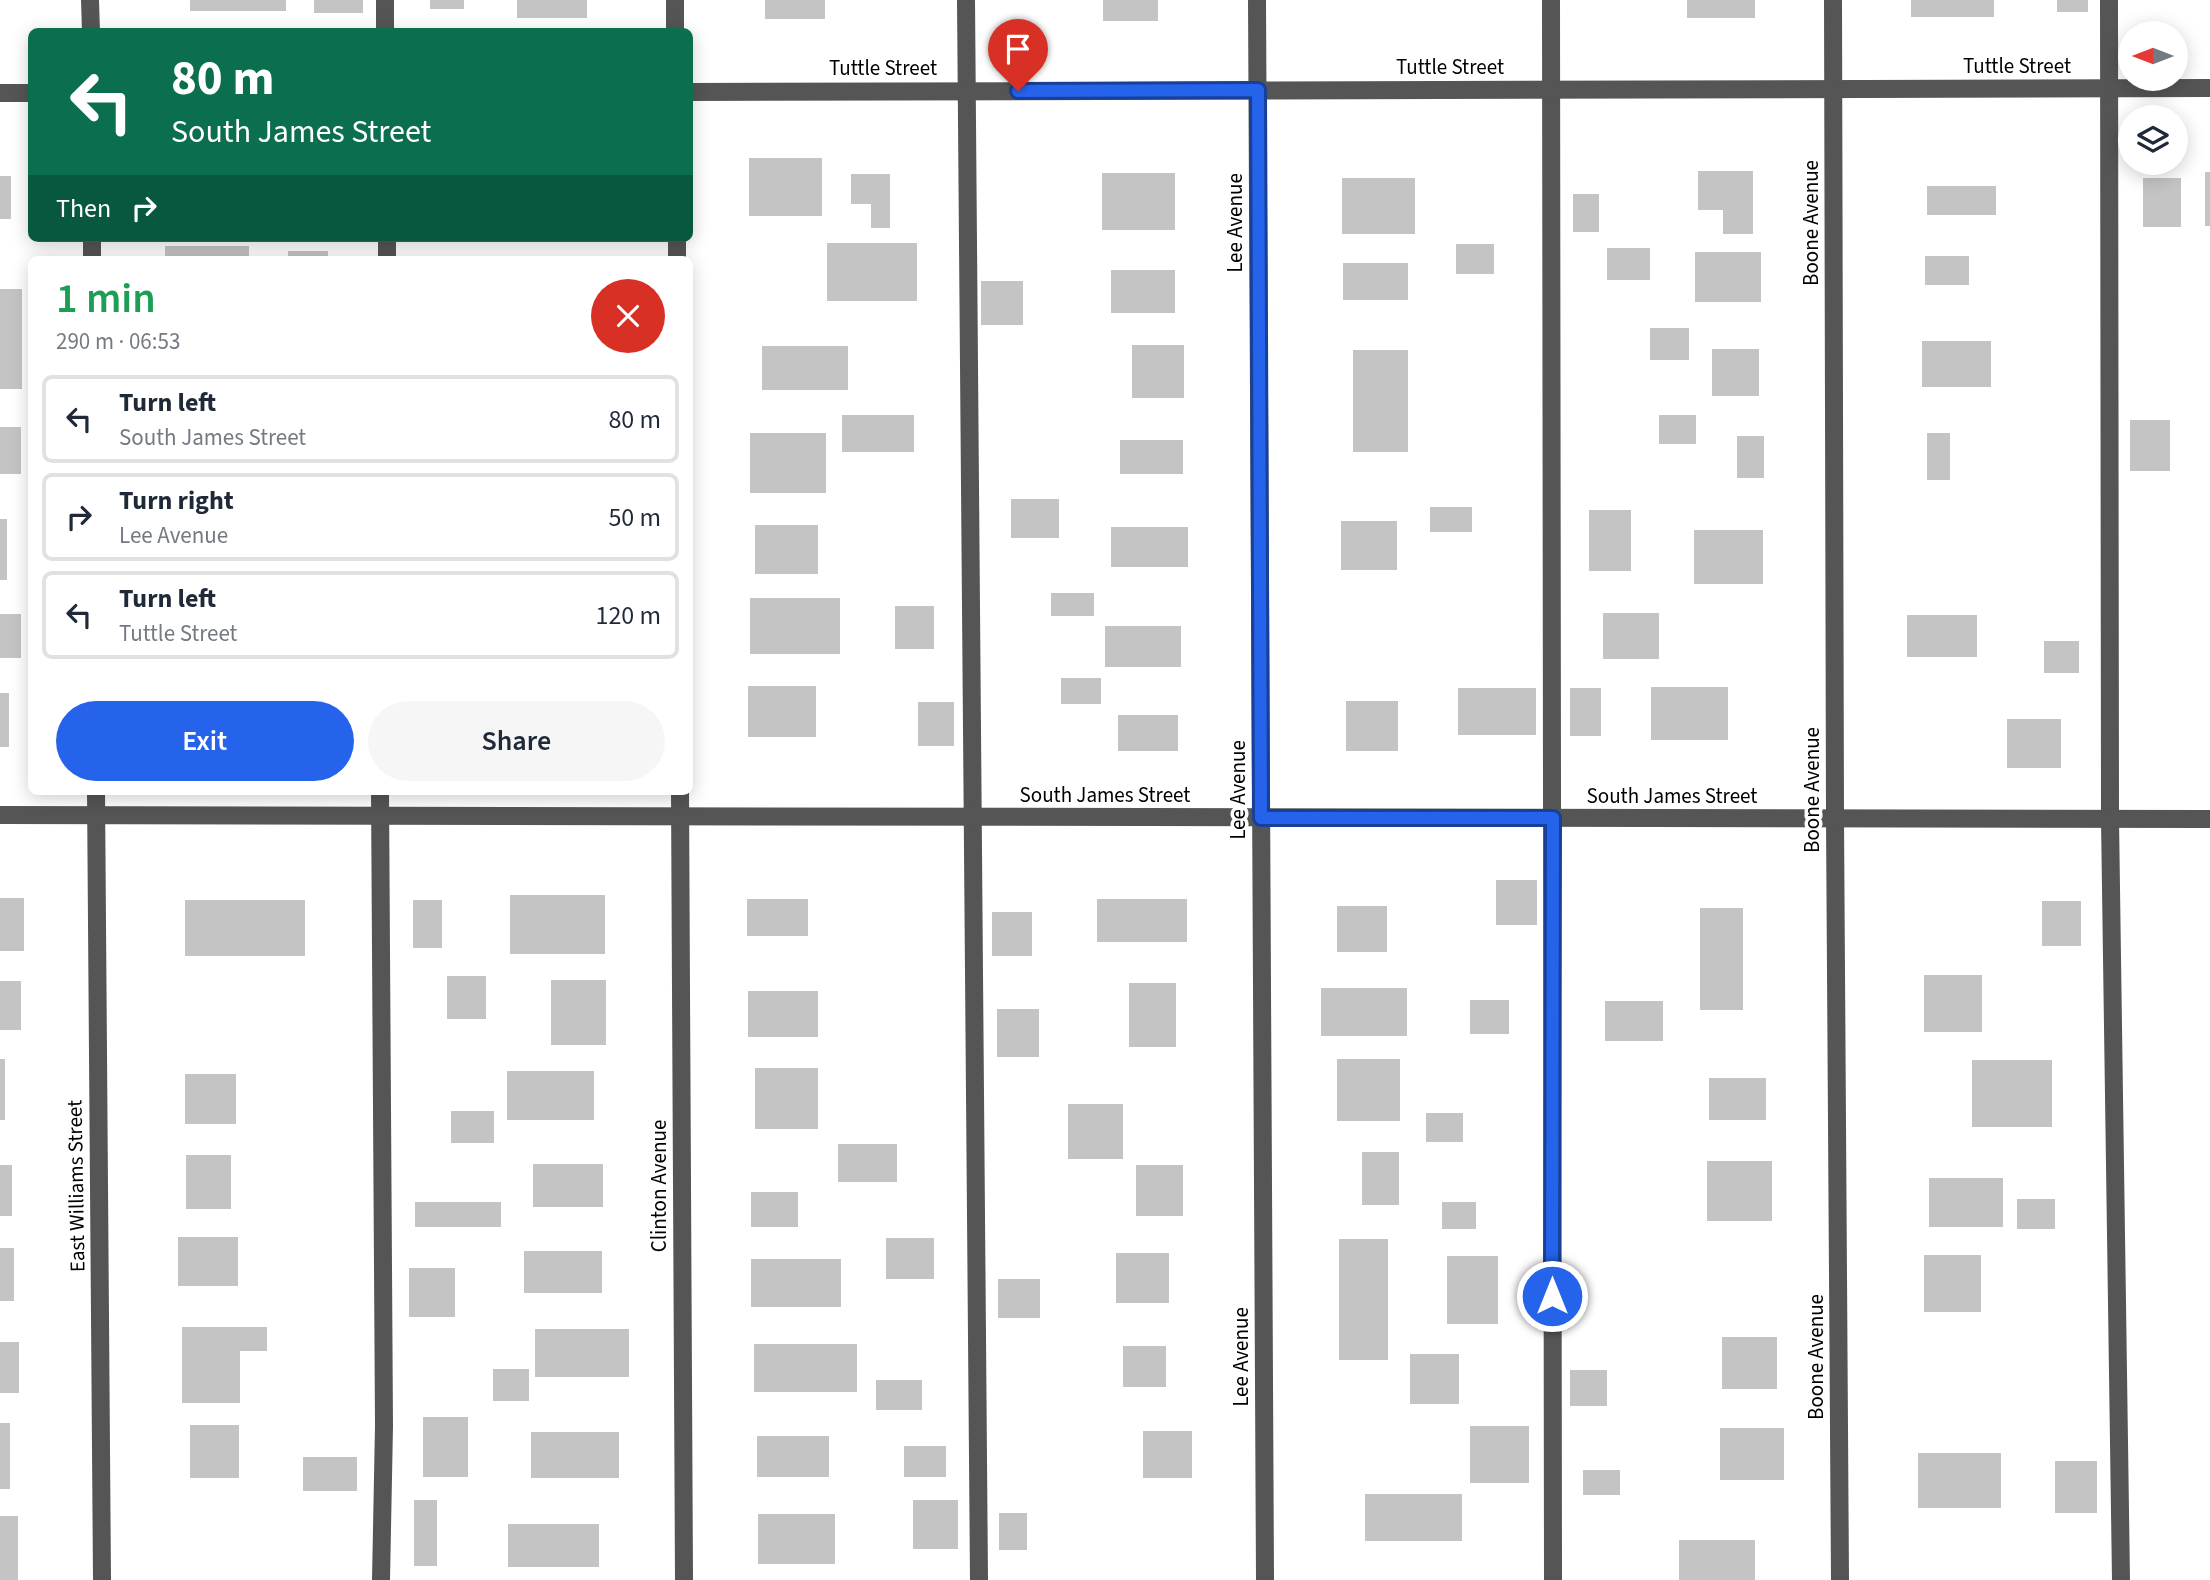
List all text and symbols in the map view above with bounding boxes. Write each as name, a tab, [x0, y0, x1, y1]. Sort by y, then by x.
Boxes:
pin	[988, 19, 1048, 91]
north arrow	[2118, 21, 2188, 91]
map controls	[2118, 21, 2188, 175]
icon: arrive	[999, 30, 1037, 68]
text: 80 m	[171, 44, 275, 114]
street label: Tuttle Street	[1963, 51, 2071, 81]
street label: Tuttle Street	[1396, 52, 1504, 82]
street label: Tuttle Street	[829, 53, 937, 83]
icon: left	[56, 56, 147, 147]
button: layers	[2118, 105, 2188, 175]
text: South James Street	[171, 109, 431, 155]
street label: Boone Avenue	[1796, 160, 1826, 286]
street label: Lee Avenue	[1220, 173, 1250, 273]
icon: right	[125, 189, 163, 227]
text: Then	[56, 190, 111, 227]
text: 1 min	[56, 269, 156, 329]
button: close	[591, 279, 665, 353]
text: 290 m · 06:53	[56, 325, 180, 358]
text: Turn left	[119, 384, 216, 421]
icon: left	[60, 400, 98, 438]
text: 80 m	[608, 401, 661, 438]
text: South James Street	[119, 421, 306, 454]
text: Turn right	[119, 482, 234, 519]
icon: right	[60, 498, 98, 536]
text: 50 m	[608, 499, 661, 536]
text: Lee Avenue	[119, 519, 228, 552]
text: Turn left	[119, 580, 216, 617]
icon: left	[60, 596, 98, 634]
text: 120 m	[595, 597, 661, 634]
text: Tuttle Street	[119, 617, 237, 650]
button: Exit	[56, 701, 354, 781]
button: Share	[368, 701, 665, 781]
street label: Boone Avenue	[1797, 727, 1827, 853]
street label: Lee Avenue	[1223, 740, 1253, 840]
street label: South James Street	[1020, 780, 1190, 810]
street label: South James Street	[1587, 781, 1757, 811]
street label: East Williams Street	[59, 1100, 93, 1272]
street label: Clinton Avenue	[644, 1120, 674, 1252]
position arrow	[1515, 1259, 1589, 1333]
street label: Boone Avenue	[1801, 1294, 1831, 1420]
street label: Lee Avenue	[1226, 1307, 1256, 1407]

